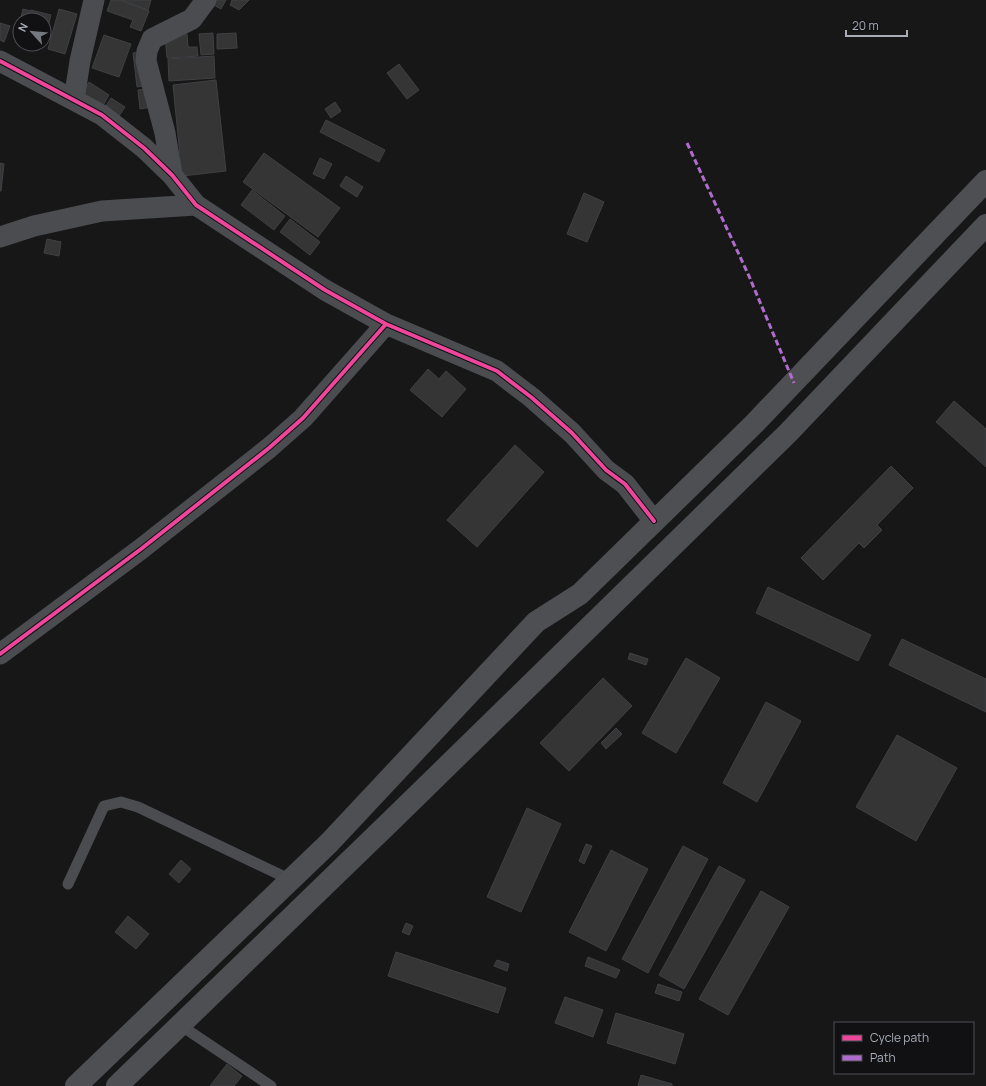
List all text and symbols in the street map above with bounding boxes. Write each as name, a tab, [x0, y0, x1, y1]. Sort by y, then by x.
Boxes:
north arrow	[12, 12, 52, 52]
scale bar	[846, 12, 907, 38]
text: 20 m	[852, 17, 879, 34]
text: N	[14, 20, 31, 34]
legend	[834, 1022, 974, 1074]
text: Cycle path	[870, 1029, 929, 1046]
text: Path	[870, 1049, 896, 1066]

